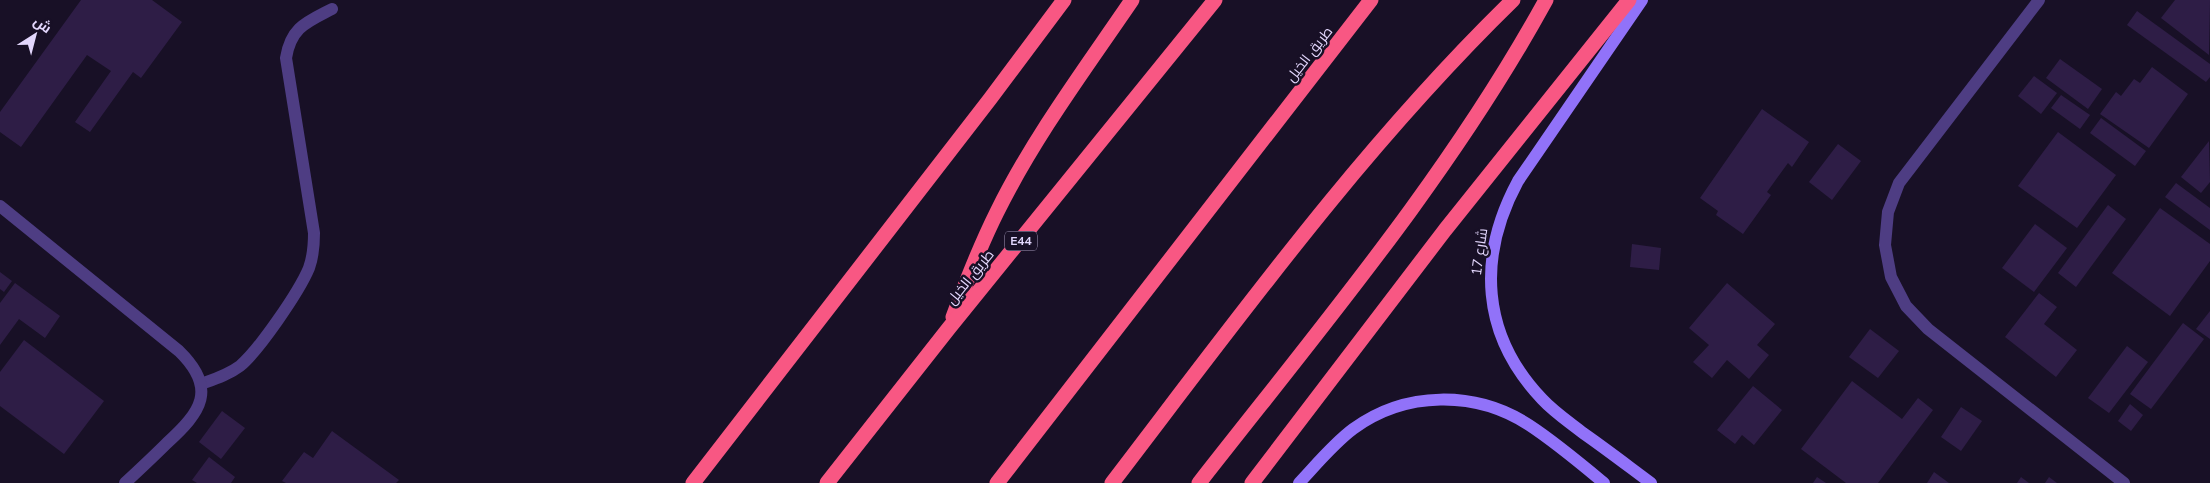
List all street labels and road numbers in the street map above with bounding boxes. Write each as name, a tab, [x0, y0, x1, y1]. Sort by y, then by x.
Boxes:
street label: طريق الخيل	[1282, 23, 1336, 85]
street label: 17 شارع	[1467, 227, 1491, 277]
road number: E44	[1005, 232, 1037, 250]
street label: طريق الخيل	[942, 246, 998, 308]

